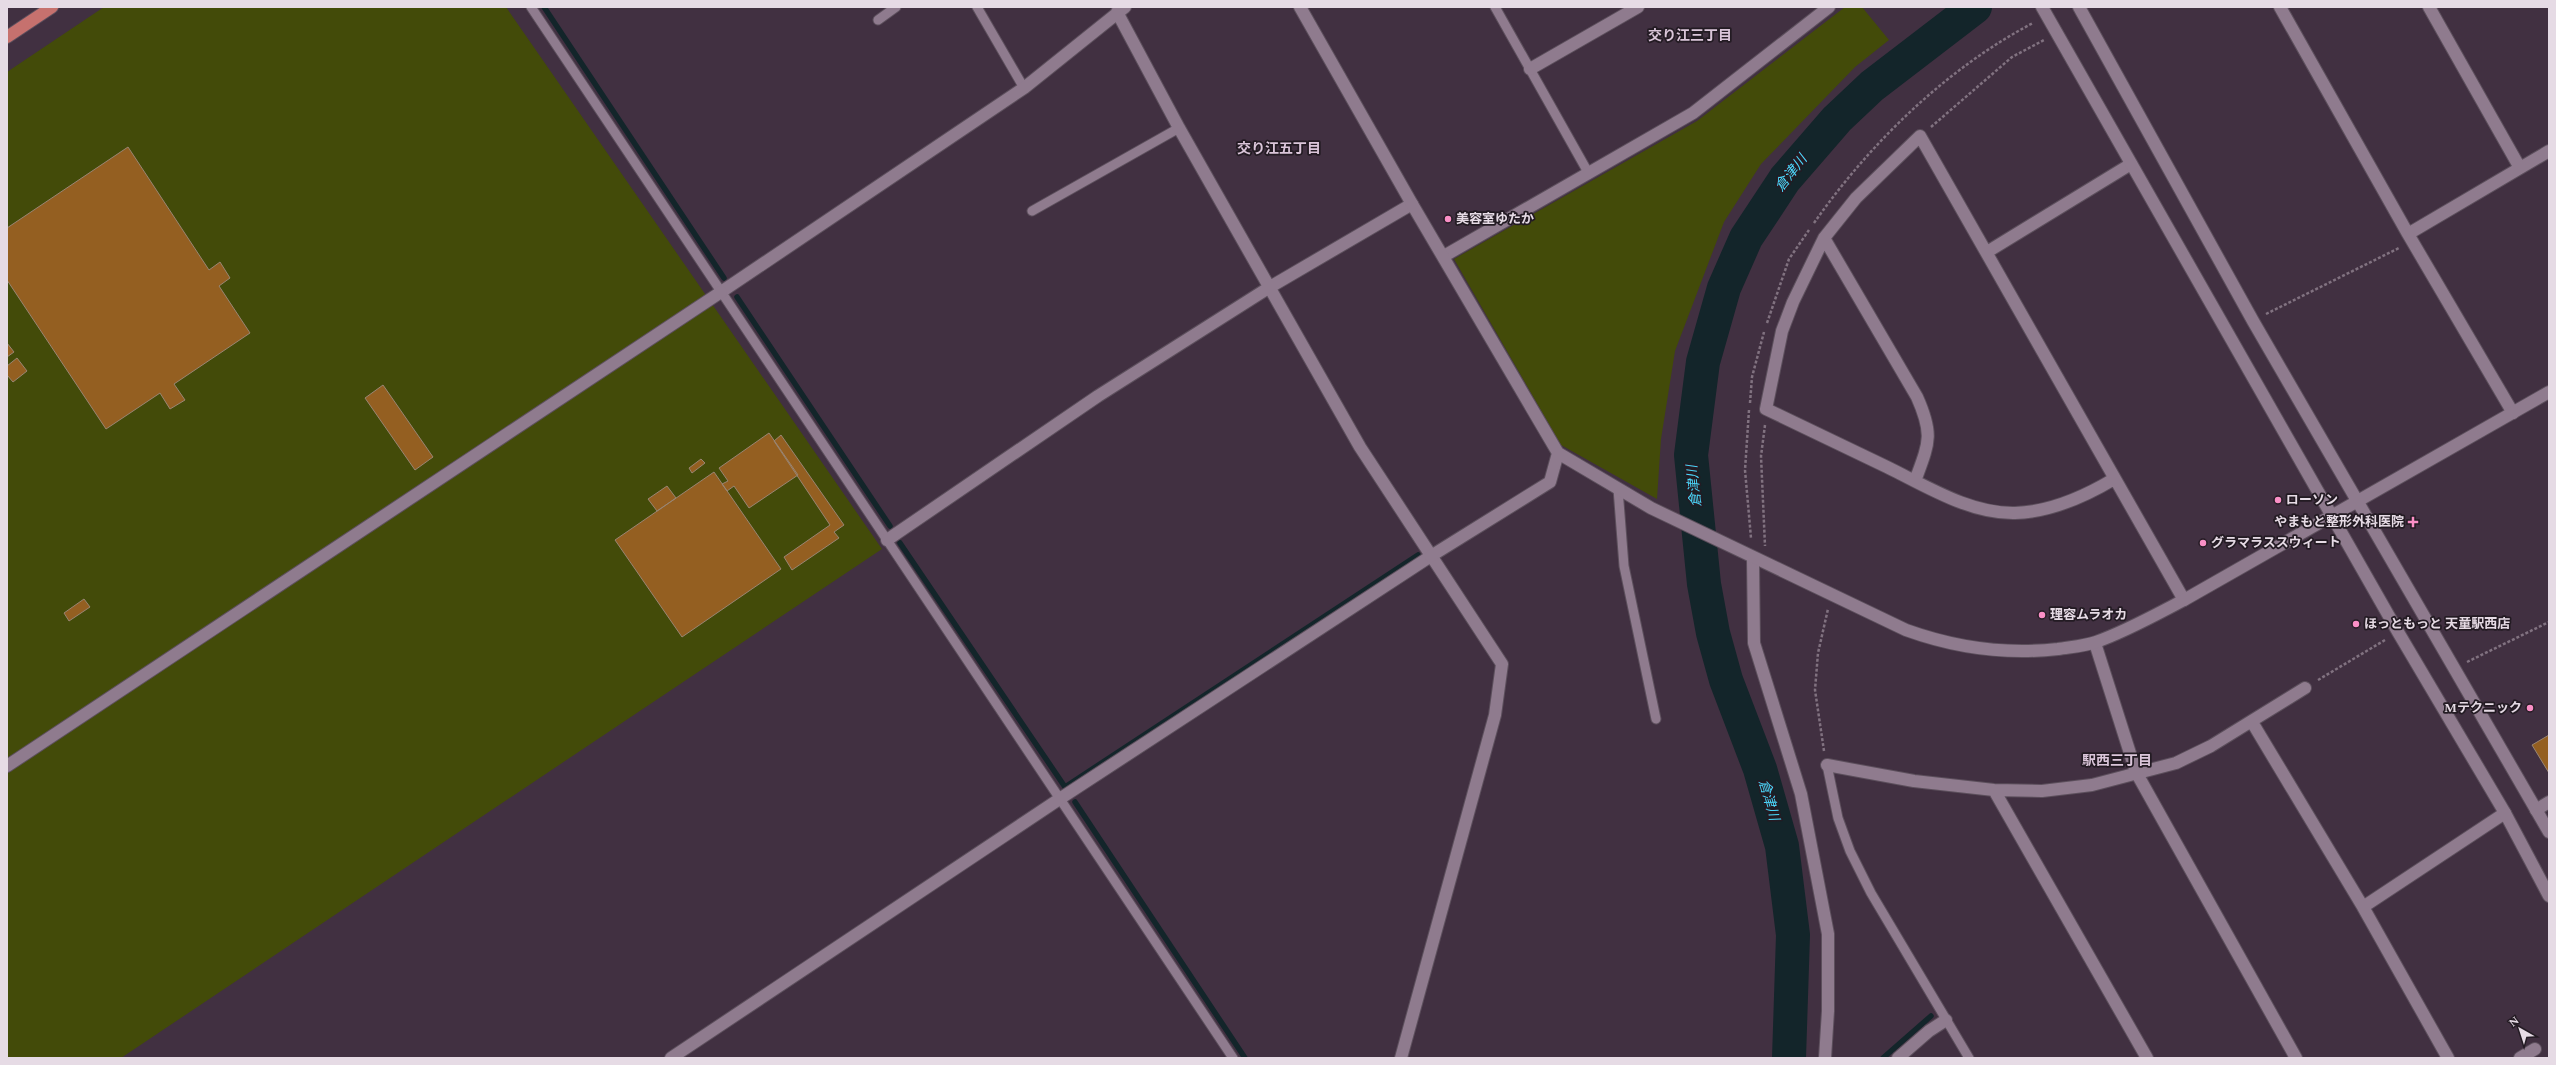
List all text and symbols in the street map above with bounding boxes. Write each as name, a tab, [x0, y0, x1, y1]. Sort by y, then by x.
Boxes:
district label: 交り江三丁目	[1648, 25, 1732, 46]
district label: 交り江五丁目	[1237, 138, 1321, 159]
water label: 倉津川	[1770, 148, 1813, 196]
place label: 美容室ゆたか	[1456, 209, 1534, 229]
marker: 美容室ゆたか	[1443, 214, 1453, 224]
water label: 倉津川	[1681, 462, 1707, 508]
place label: ローソン	[2286, 490, 2338, 510]
marker: ローソン	[2273, 495, 2283, 505]
place label: やまもと整形外科医院	[2274, 512, 2404, 532]
marker: やまもと整形外科医院	[2407, 516, 2419, 528]
place label: グラマラススウィート	[2211, 533, 2341, 553]
marker: グラマラススウィート	[2198, 538, 2208, 548]
place label: 理容ムラオカ	[2050, 605, 2127, 625]
marker: 理容ムラオカ	[2037, 610, 2047, 620]
place label: ほっともっと 天童駅西店	[2364, 614, 2510, 634]
marker: ほっともっと 天童駅西店	[2351, 619, 2361, 629]
place label: Mテクニック	[2444, 698, 2522, 718]
marker: Mテクニック	[2525, 703, 2535, 713]
district label: 駅西三丁目	[2082, 750, 2152, 771]
water label: 倉津川	[1753, 777, 1785, 825]
north arrow	[2500, 1009, 2540, 1049]
text: N	[2505, 1012, 2523, 1031]

